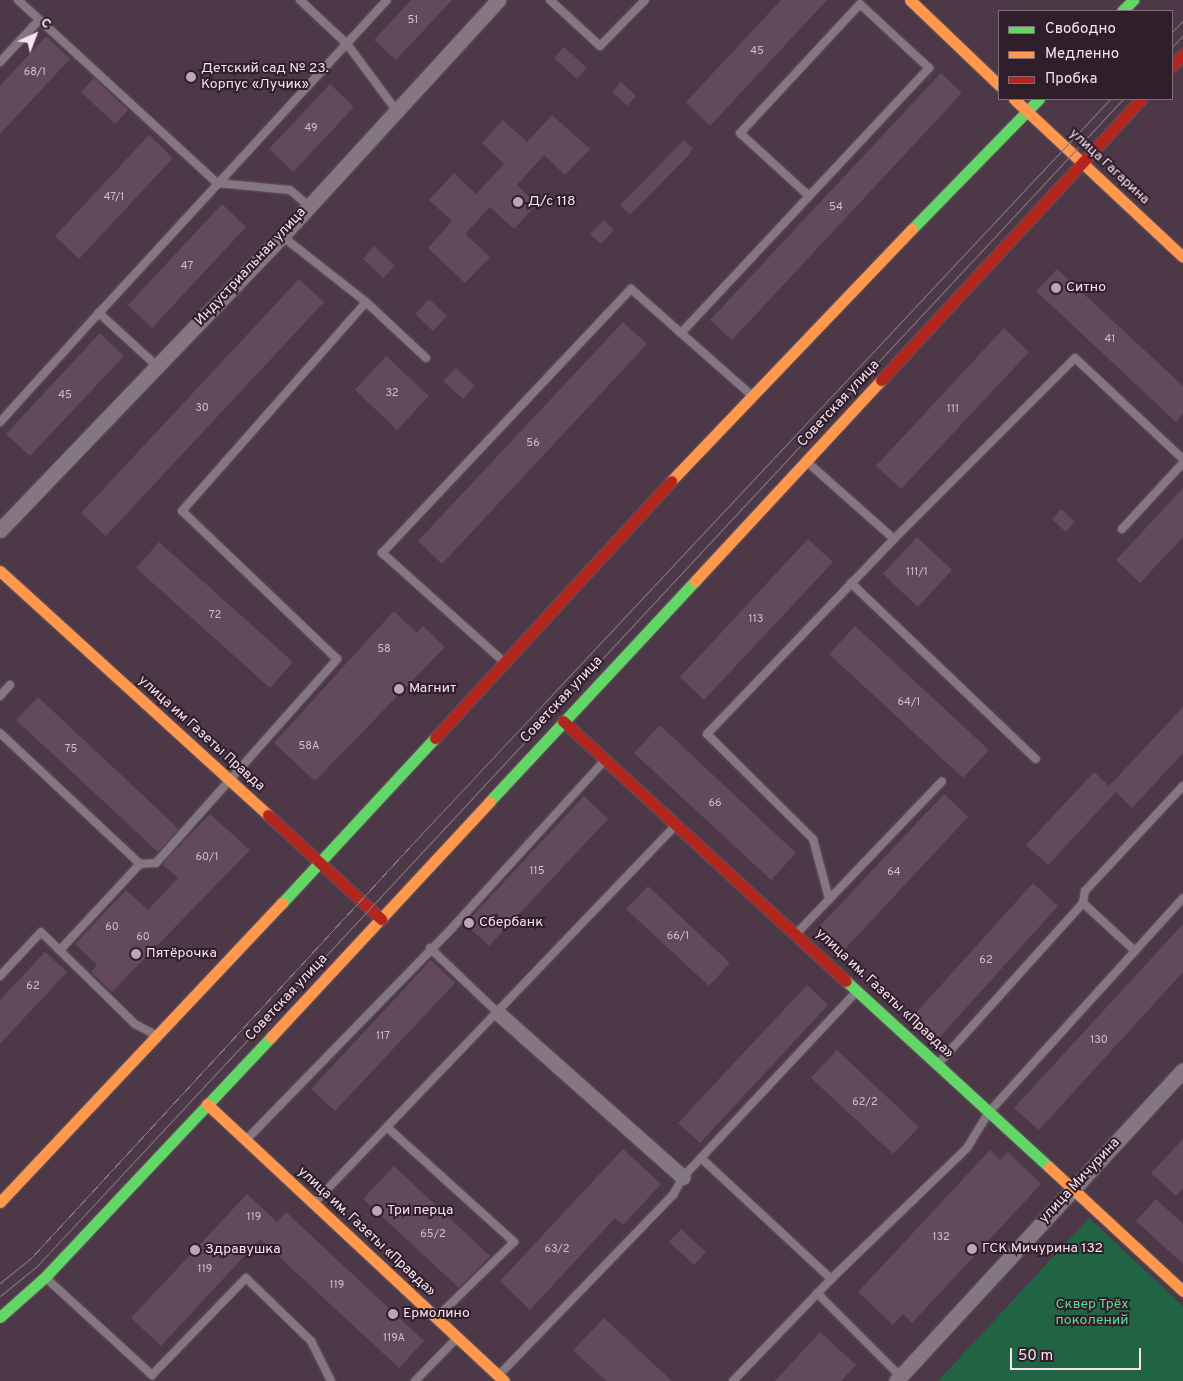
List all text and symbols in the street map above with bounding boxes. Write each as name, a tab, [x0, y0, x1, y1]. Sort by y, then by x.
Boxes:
north arrow	[10, 10, 60, 60]
legend	[998, 10, 1173, 100]
house number: 51	[408, 13, 418, 27]
text: С	[36, 14, 55, 33]
text: Свободно	[1045, 20, 1116, 39]
house number: 45	[750, 44, 764, 58]
text: Медленно	[1045, 45, 1119, 64]
place label: Детский сад № 23. Корпус «Лучик»	[201, 61, 329, 94]
house number: 68/1	[24, 65, 46, 79]
text: Пробка	[1045, 70, 1097, 89]
marker: Детский сад № 23. Корпус «Лучик»	[185, 71, 197, 83]
house number: 49	[304, 121, 318, 135]
street label: улица Гагарина	[1065, 126, 1153, 208]
house number: 47/1	[104, 190, 124, 204]
place label: Д/с 118	[528, 194, 576, 210]
marker: Д/с 118	[512, 196, 524, 208]
house number: 54	[829, 200, 843, 214]
street label: Индустриальная улица	[192, 204, 310, 330]
house number: 47	[181, 259, 193, 273]
place label: Ситно	[1066, 280, 1106, 296]
marker: Ситно	[1050, 282, 1062, 294]
house number: 41	[1105, 332, 1115, 346]
street label: Советская улица	[794, 357, 884, 451]
house number: 32	[385, 386, 399, 400]
house number: 45	[58, 388, 72, 402]
house number: 30	[195, 401, 209, 415]
house number: 111	[947, 402, 959, 416]
house number: 56	[526, 436, 540, 450]
house number: 111/1	[906, 565, 928, 579]
house number: 72	[209, 608, 221, 622]
house number: 113	[749, 612, 763, 626]
house number: 58	[377, 642, 391, 656]
street label: Советская улица	[517, 653, 607, 747]
street label: улица им Газеты Правда	[134, 673, 268, 795]
place label: Магнит	[409, 681, 456, 697]
marker: Магнит	[393, 683, 405, 695]
house number: 64/1	[898, 695, 920, 709]
house number: 58А	[299, 739, 319, 753]
house number: 75	[65, 742, 77, 756]
house number: 66	[708, 796, 722, 810]
house number: 60/1	[195, 850, 219, 864]
house number: 115	[529, 864, 545, 878]
house number: 64	[887, 865, 901, 879]
place label: Сбербанк	[479, 915, 543, 931]
marker: Сбербанк	[463, 917, 475, 929]
house number: 60	[105, 920, 119, 934]
street label: улица им. Газеты «Правда»	[812, 926, 956, 1062]
house number: 66/1	[667, 929, 689, 943]
house number: 60	[136, 930, 150, 944]
place label: Пятёрочка	[146, 946, 217, 962]
marker: Пятёрочка	[130, 948, 142, 960]
street label: Советская улица	[242, 951, 332, 1045]
house number: 62	[979, 953, 993, 967]
house number: 62	[26, 979, 40, 993]
house number: 117	[376, 1029, 390, 1043]
house number: 130	[1090, 1033, 1108, 1047]
house number: 62/2	[852, 1095, 878, 1109]
street label: улица Мичурина	[1036, 1135, 1124, 1227]
street label: улица им. Газеты «Правда»	[294, 1164, 438, 1300]
place label: Три перца	[387, 1203, 453, 1219]
marker: Три перца	[371, 1205, 383, 1217]
house number: 119	[247, 1210, 261, 1224]
house number: 65/2	[420, 1227, 446, 1241]
house number: 132	[932, 1230, 950, 1244]
place label: ГСК Мичурина 132	[982, 1241, 1103, 1257]
place label: Здравушка	[205, 1242, 281, 1258]
house number: 63/2	[545, 1242, 569, 1256]
marker: ГСК Мичурина 132	[966, 1243, 978, 1255]
marker: Здравушка	[189, 1244, 201, 1256]
house number: 119	[198, 1262, 212, 1276]
house number: 119	[330, 1278, 344, 1292]
park label: Сквер Трёх поколений	[1055, 1297, 1129, 1330]
place label: Ермолино	[403, 1306, 470, 1322]
marker: Ермолино	[387, 1308, 399, 1320]
house number: 119А	[383, 1331, 405, 1345]
scale bar	[1013, 1338, 1144, 1370]
text: 50 m	[1018, 1347, 1053, 1366]

